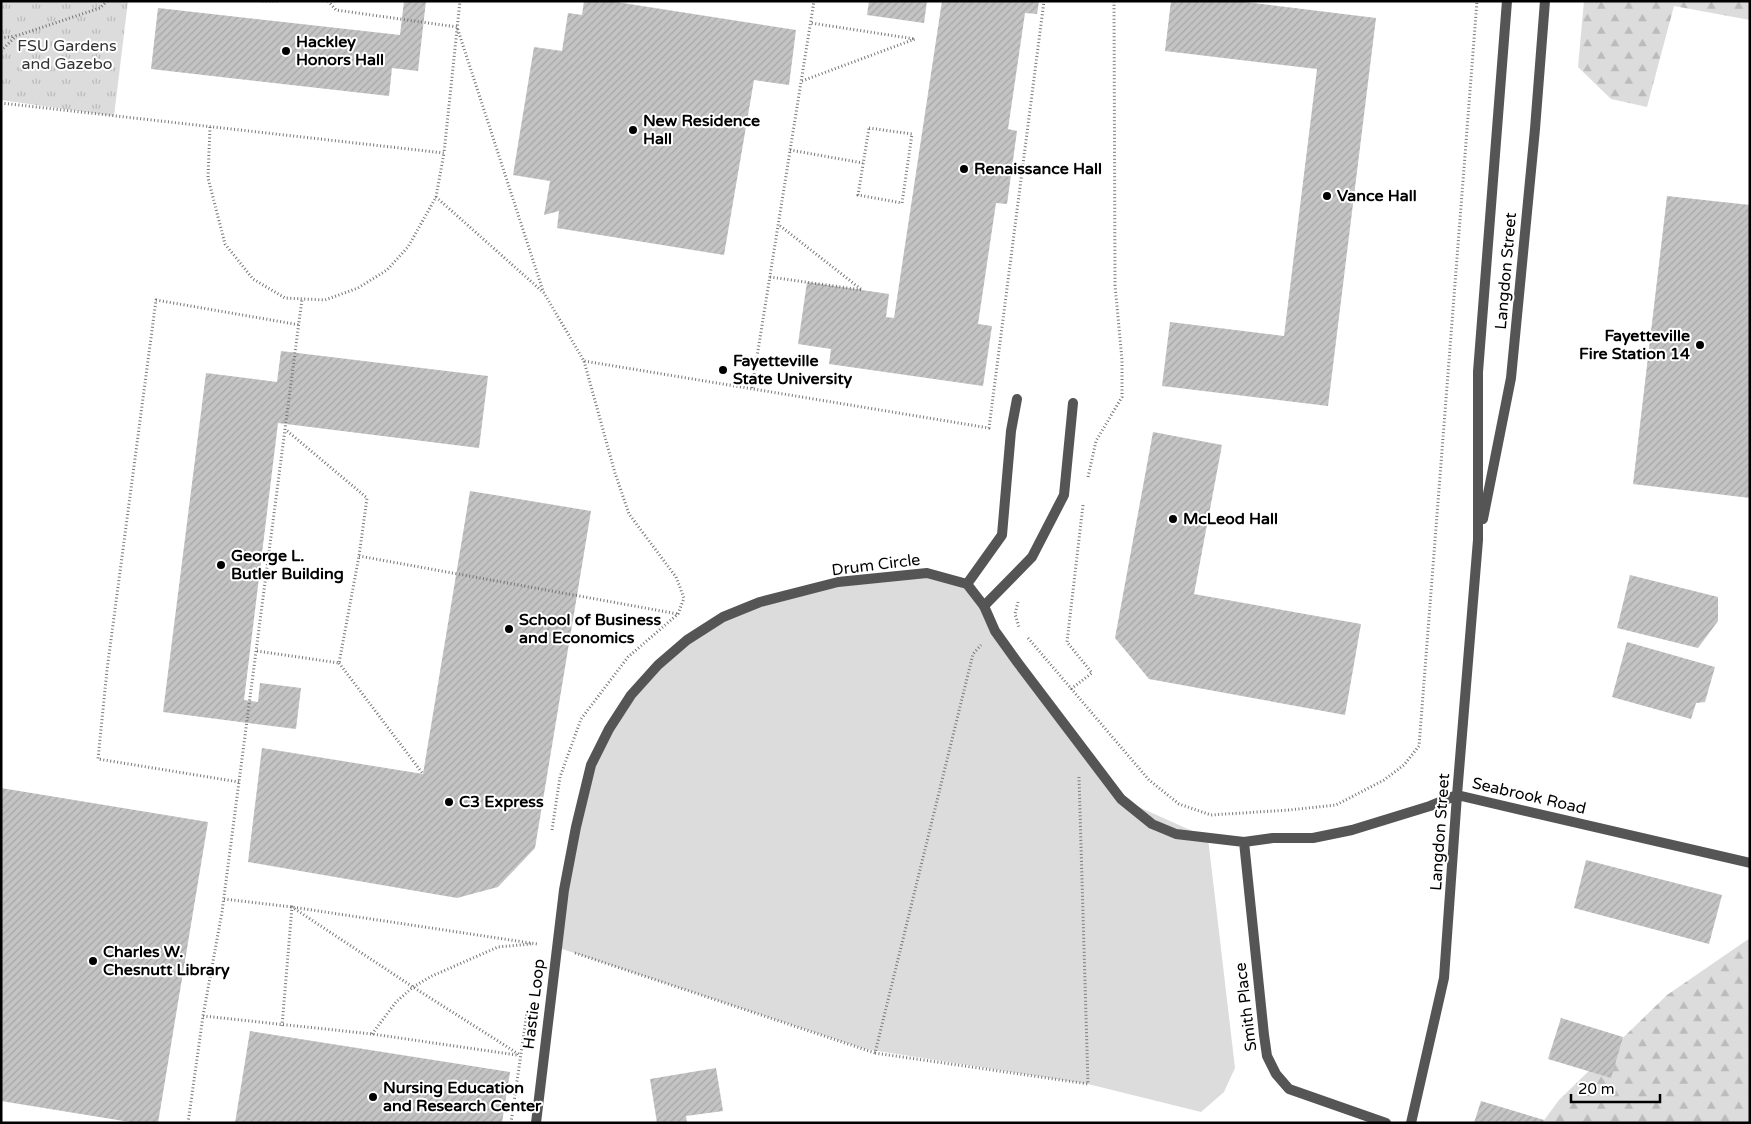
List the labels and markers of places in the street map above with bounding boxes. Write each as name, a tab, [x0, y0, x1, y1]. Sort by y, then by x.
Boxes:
place label: Hackley Honors Hall	[296, 32, 384, 70]
marker: Hackley Honors Hall	[280, 45, 292, 57]
place label: New Residence Hall	[643, 111, 760, 149]
marker: New Residence Hall	[627, 124, 639, 136]
place label: Renaissance Hall	[974, 159, 1102, 179]
marker: Renaissance Hall	[958, 163, 970, 175]
place label: Vance Hall	[1337, 186, 1417, 206]
marker: Vance Hall	[1321, 190, 1333, 202]
place label: Fayetteville Fire Station 14	[1579, 326, 1690, 364]
marker: Fayetteville Fire Station 14	[1694, 339, 1706, 351]
place label: Fayetteville State University	[733, 351, 852, 389]
marker: Fayetteville State University	[717, 364, 729, 376]
place label: McLeod Hall	[1183, 509, 1278, 529]
marker: McLeod Hall	[1167, 513, 1179, 525]
place label: George L. Butler Building	[231, 546, 344, 584]
marker: George L. Butler Building	[215, 559, 227, 571]
place label: School of Business and Economics	[519, 610, 662, 648]
marker: School of Business and Economics	[503, 623, 515, 635]
place label: C3 Express	[459, 792, 544, 812]
marker: C3 Express	[443, 796, 455, 808]
place label: Charles W. Chesnutt Library	[103, 942, 230, 980]
marker: Charles W. Chesnutt Library	[87, 955, 99, 967]
place label: Nursing Education and Research Center	[383, 1078, 542, 1116]
marker: Nursing Education and Research Center	[367, 1091, 379, 1103]

